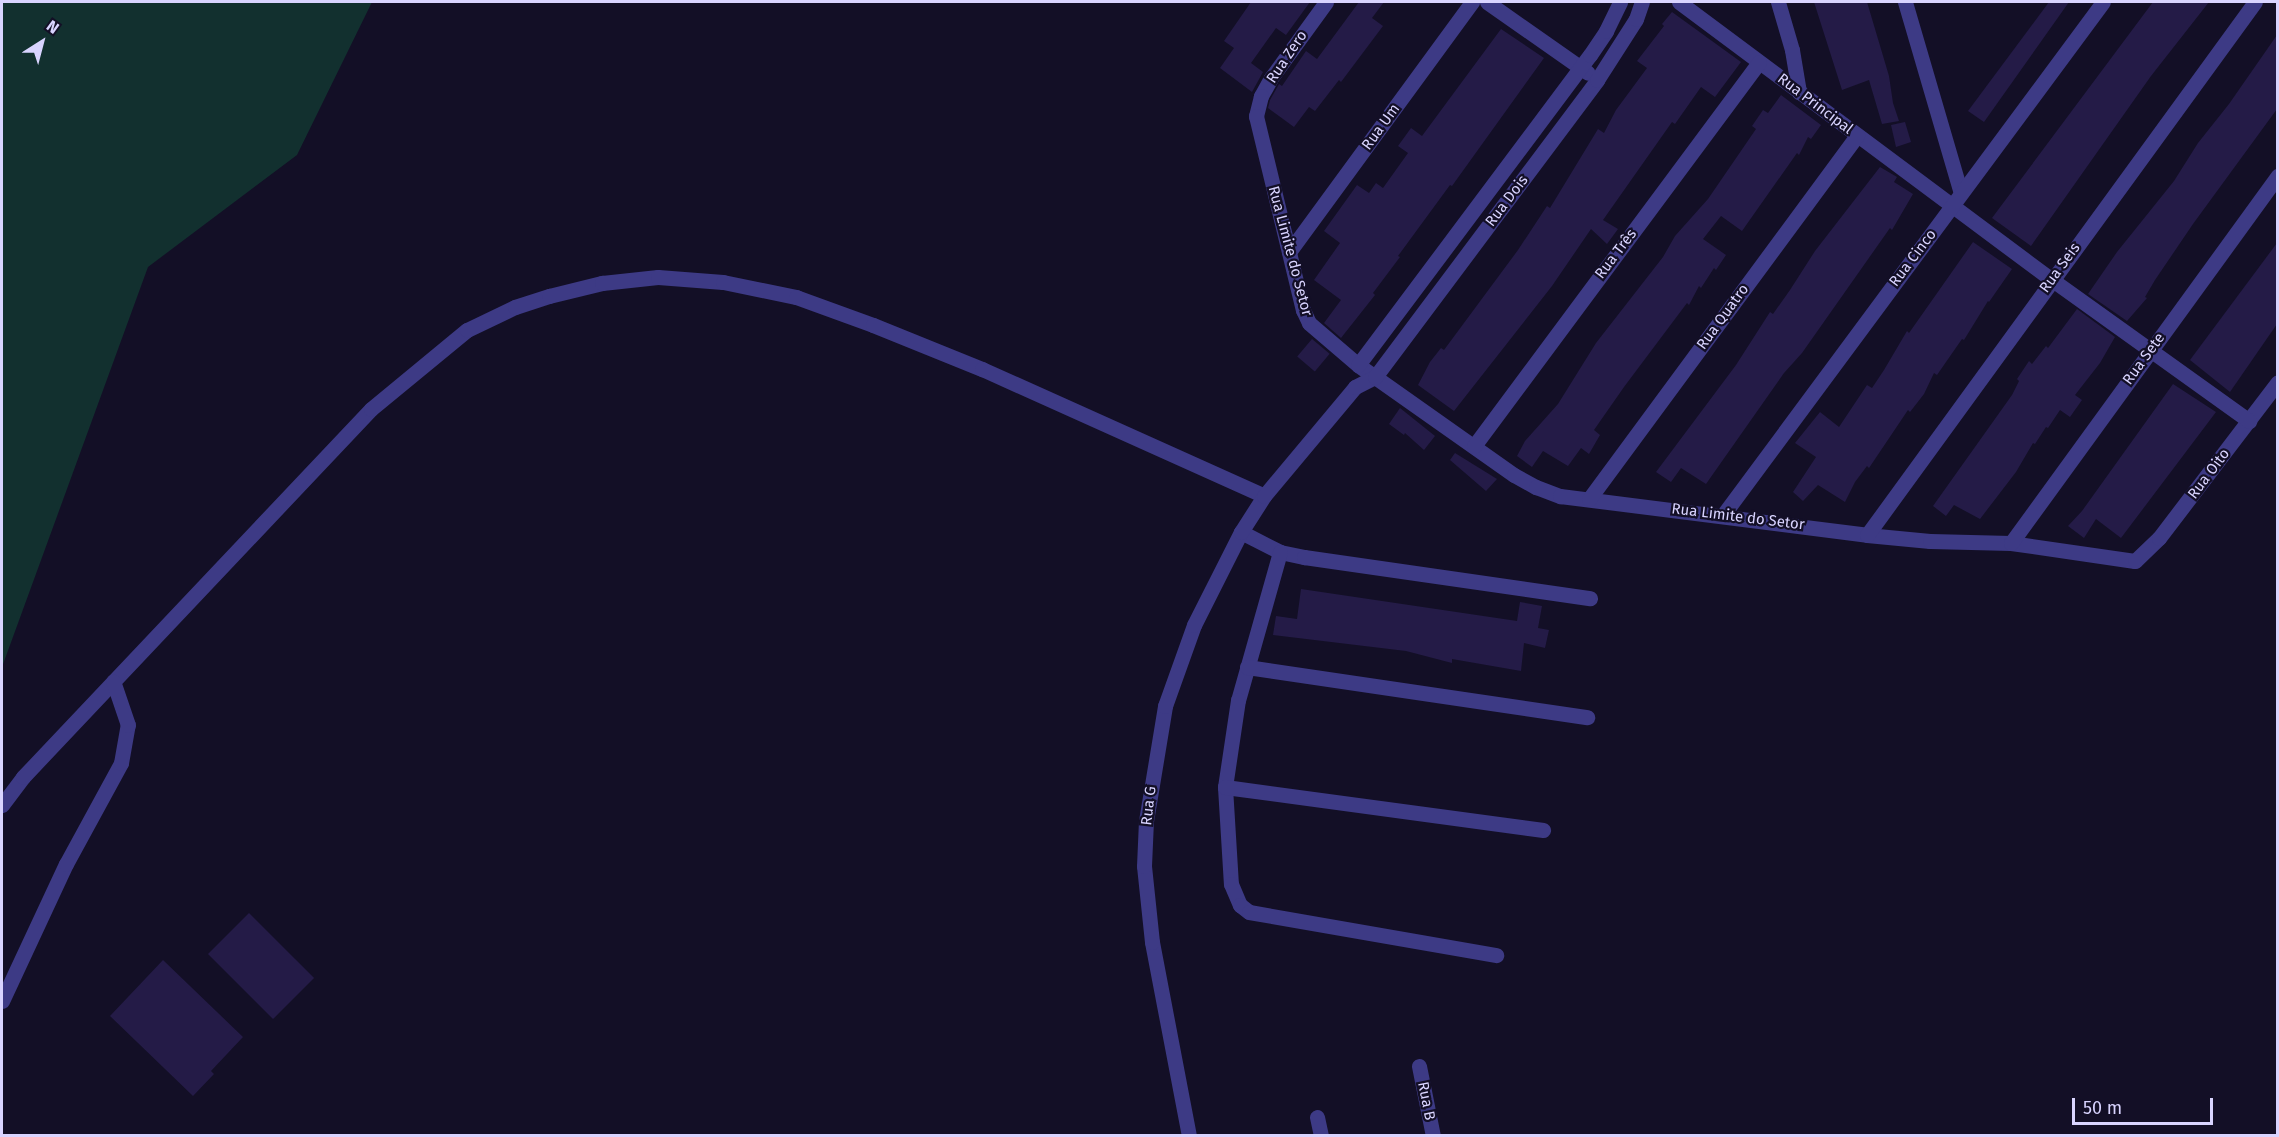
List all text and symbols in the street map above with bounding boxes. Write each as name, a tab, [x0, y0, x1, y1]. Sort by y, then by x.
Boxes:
north arrow	[12, 12, 72, 72]
text: N	[43, 16, 63, 38]
street label: Rua Zero	[1263, 27, 1311, 87]
street label: Rua Principal	[1774, 70, 1856, 138]
street label: Rua Um	[1358, 100, 1404, 154]
street label: Rua Dois	[1482, 172, 1532, 230]
street label: Rua Limite do Setor	[1264, 184, 1316, 318]
street label: Rua Três	[1591, 226, 1641, 282]
street label: Rua Cinco	[1886, 226, 1940, 290]
street label: Rua Seis	[2036, 239, 2084, 297]
street label: Rua Quatro	[1693, 281, 1753, 353]
street label: Rua Sete	[2119, 330, 2169, 388]
street label: Rua Oito	[2184, 445, 2234, 503]
street label: Rua Limite do Setor	[1670, 500, 1806, 534]
street label: Rua G	[1138, 785, 1160, 827]
street label: Rua B	[1413, 1080, 1439, 1122]
scale bar	[2075, 1086, 2216, 1124]
text: 50 m	[2083, 1097, 2122, 1119]

